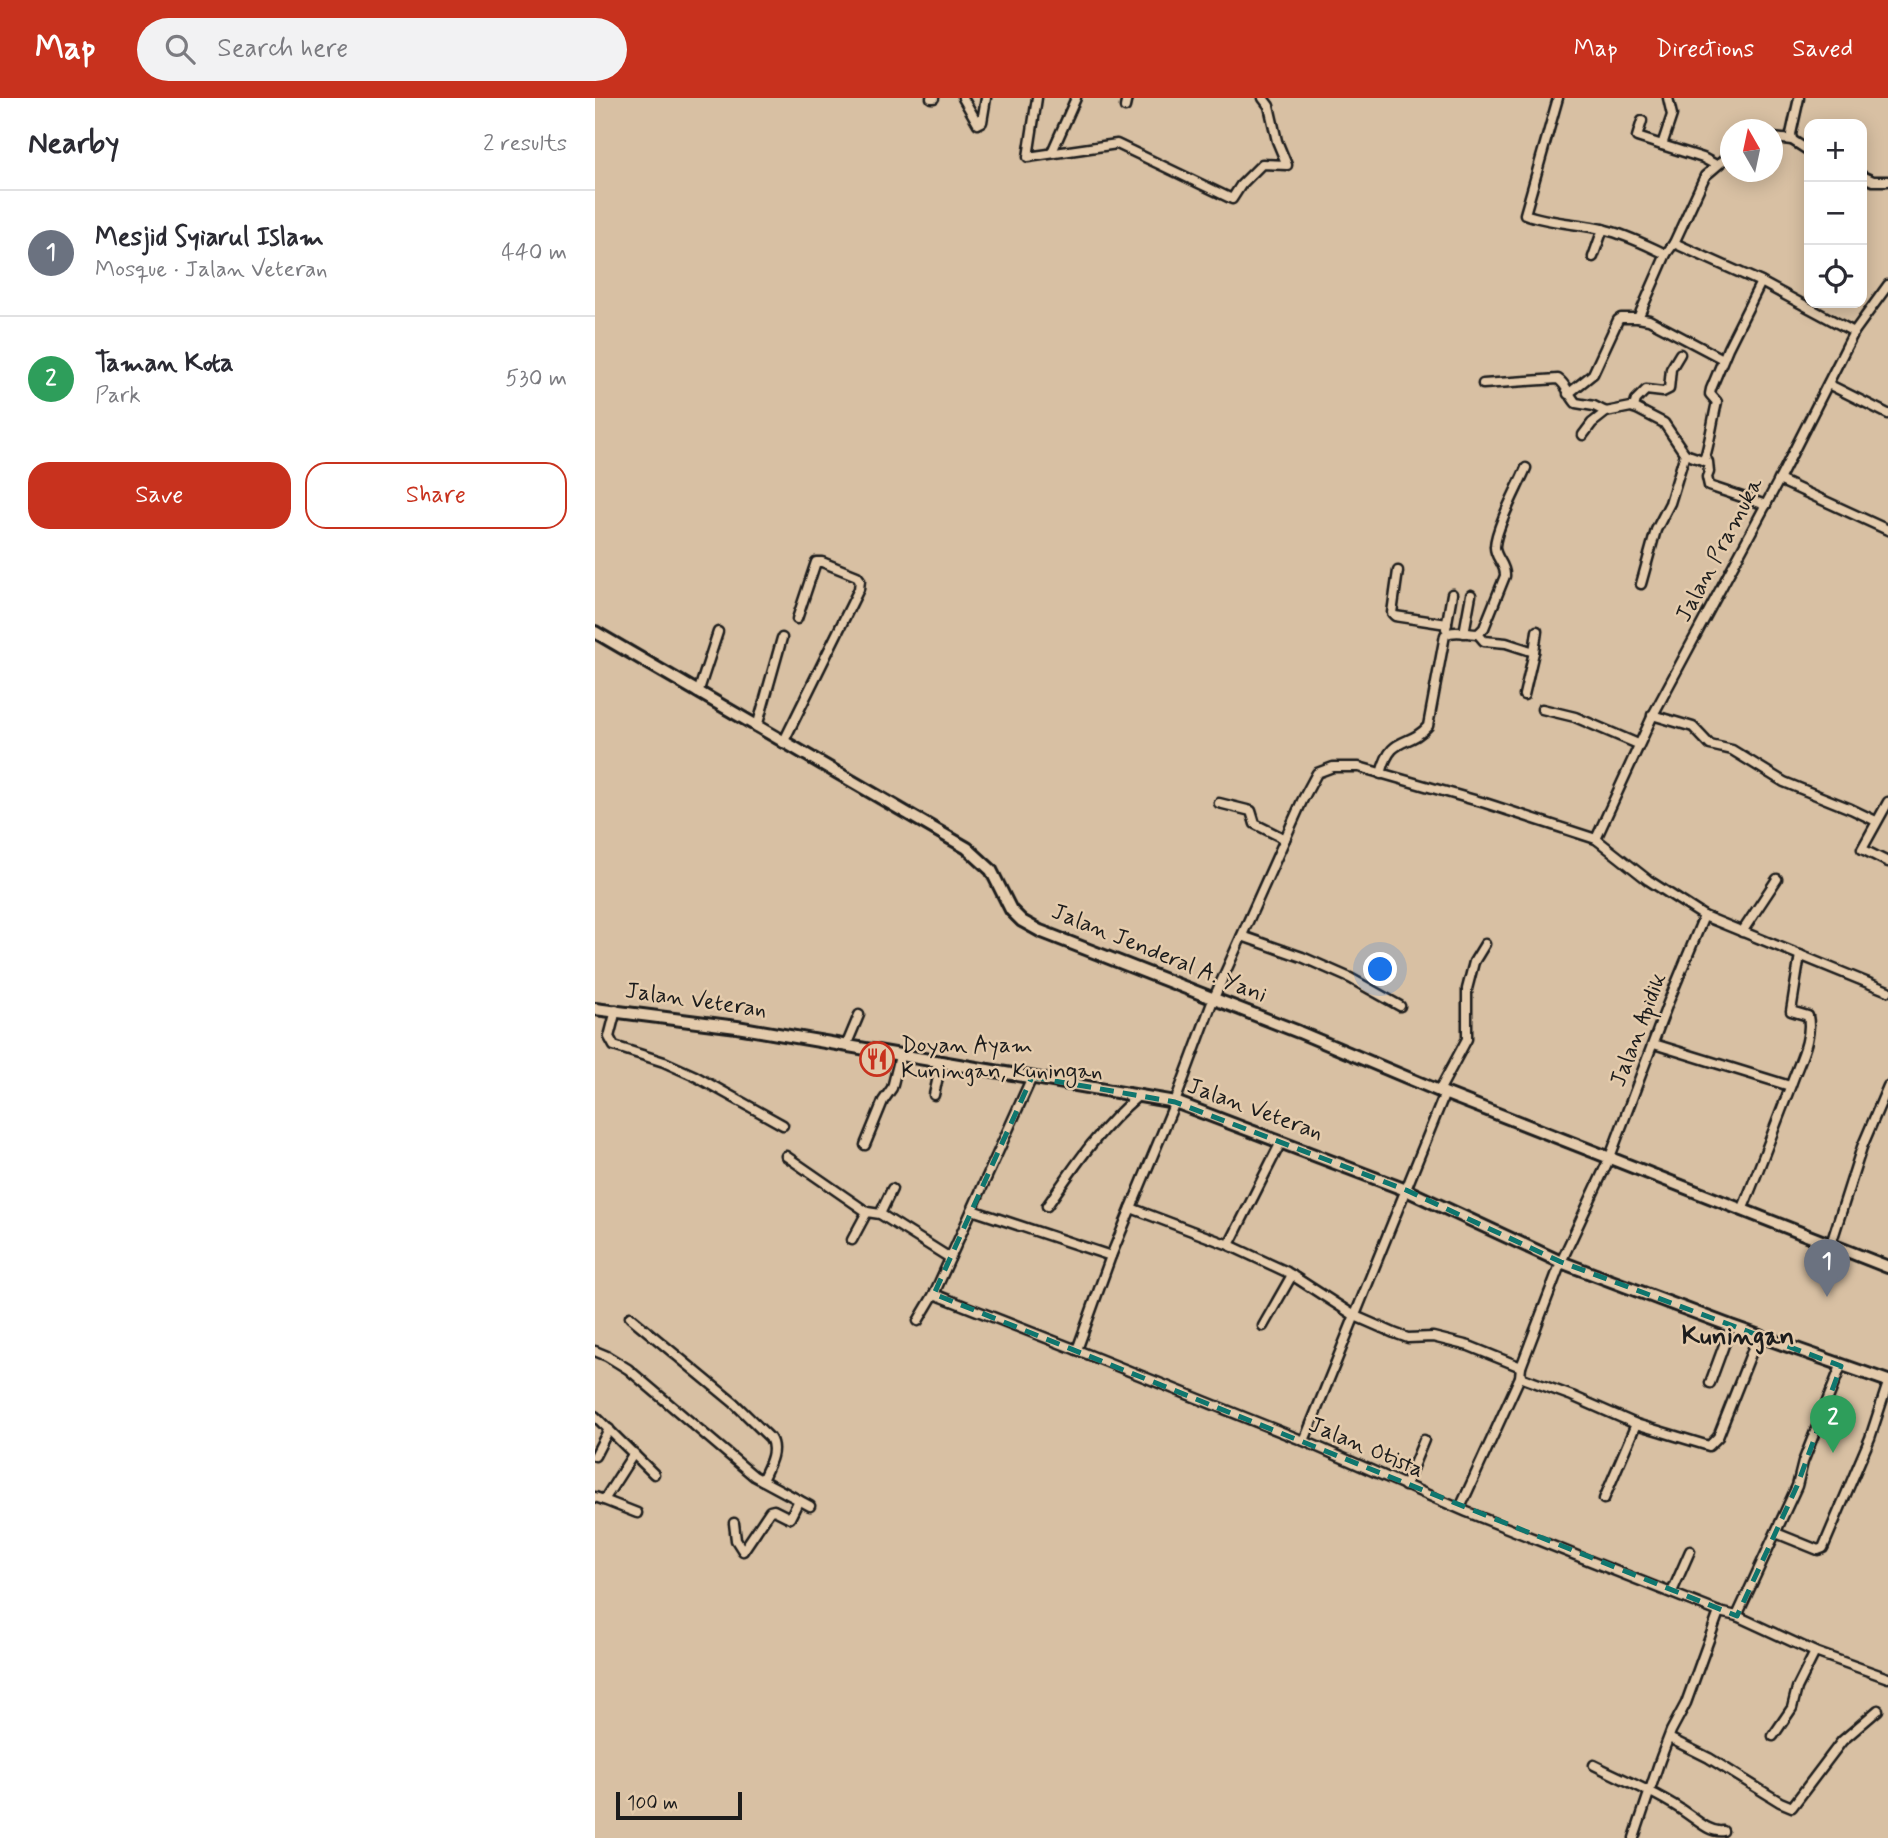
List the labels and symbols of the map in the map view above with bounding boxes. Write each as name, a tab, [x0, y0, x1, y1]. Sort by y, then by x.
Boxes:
north arrow	[1720, 119, 1783, 182]
street label: Jalan Pramuka	[1669, 472, 1771, 628]
street label: Jalan Jenderal A. Yani	[1047, 897, 1271, 1011]
your location	[1363, 952, 1397, 986]
street label: Jalan Apidik	[1604, 969, 1675, 1092]
street label: Jalan Veteran	[623, 976, 769, 1026]
place label: Doyan Ayam Kuningan, Kuningan	[901, 1031, 1103, 1089]
restaurant icon: Doyan Ayam Kuningan, Kuningan	[858, 1040, 896, 1078]
street label: Jalan Veteran	[1183, 1071, 1327, 1149]
pin: 1	[1804, 1239, 1850, 1297]
district label: Kuningan	[1681, 1320, 1795, 1355]
pin: 2	[1810, 1395, 1856, 1453]
street label: Jalan Otista	[1304, 1410, 1428, 1486]
scale bar	[616, 1789, 742, 1821]

